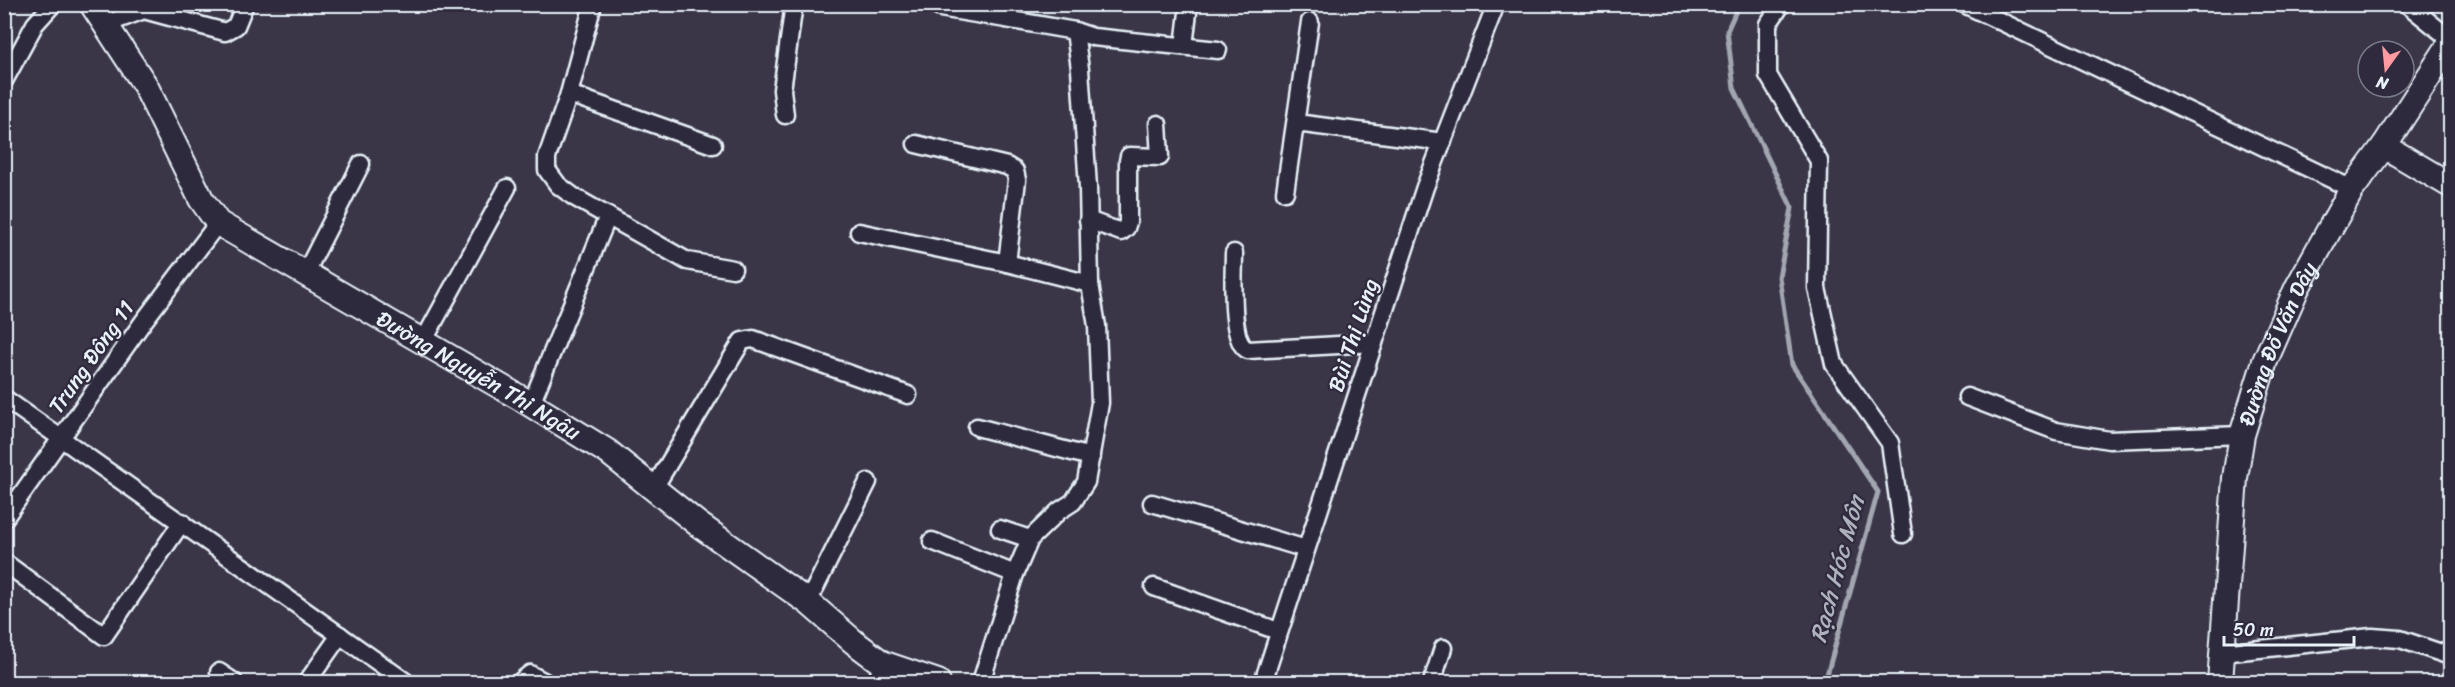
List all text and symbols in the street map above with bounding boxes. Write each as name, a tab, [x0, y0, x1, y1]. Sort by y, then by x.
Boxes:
north arrow	[2356, 39, 2416, 99]
text: N	[2372, 67, 2392, 99]
street label: Đường Đỗ Văn Dậy	[2227, 254, 2328, 431]
street label: Bùi Thị Lùng	[1316, 273, 1390, 397]
street label: Trung Đông 11	[37, 292, 145, 422]
street label: Đường Nguyễn Thị Ngâu	[369, 299, 589, 451]
water label: Rạch Hóc Môn	[1797, 488, 1878, 647]
scale bar	[2224, 609, 2354, 647]
text: 50 m	[2233, 614, 2274, 646]

